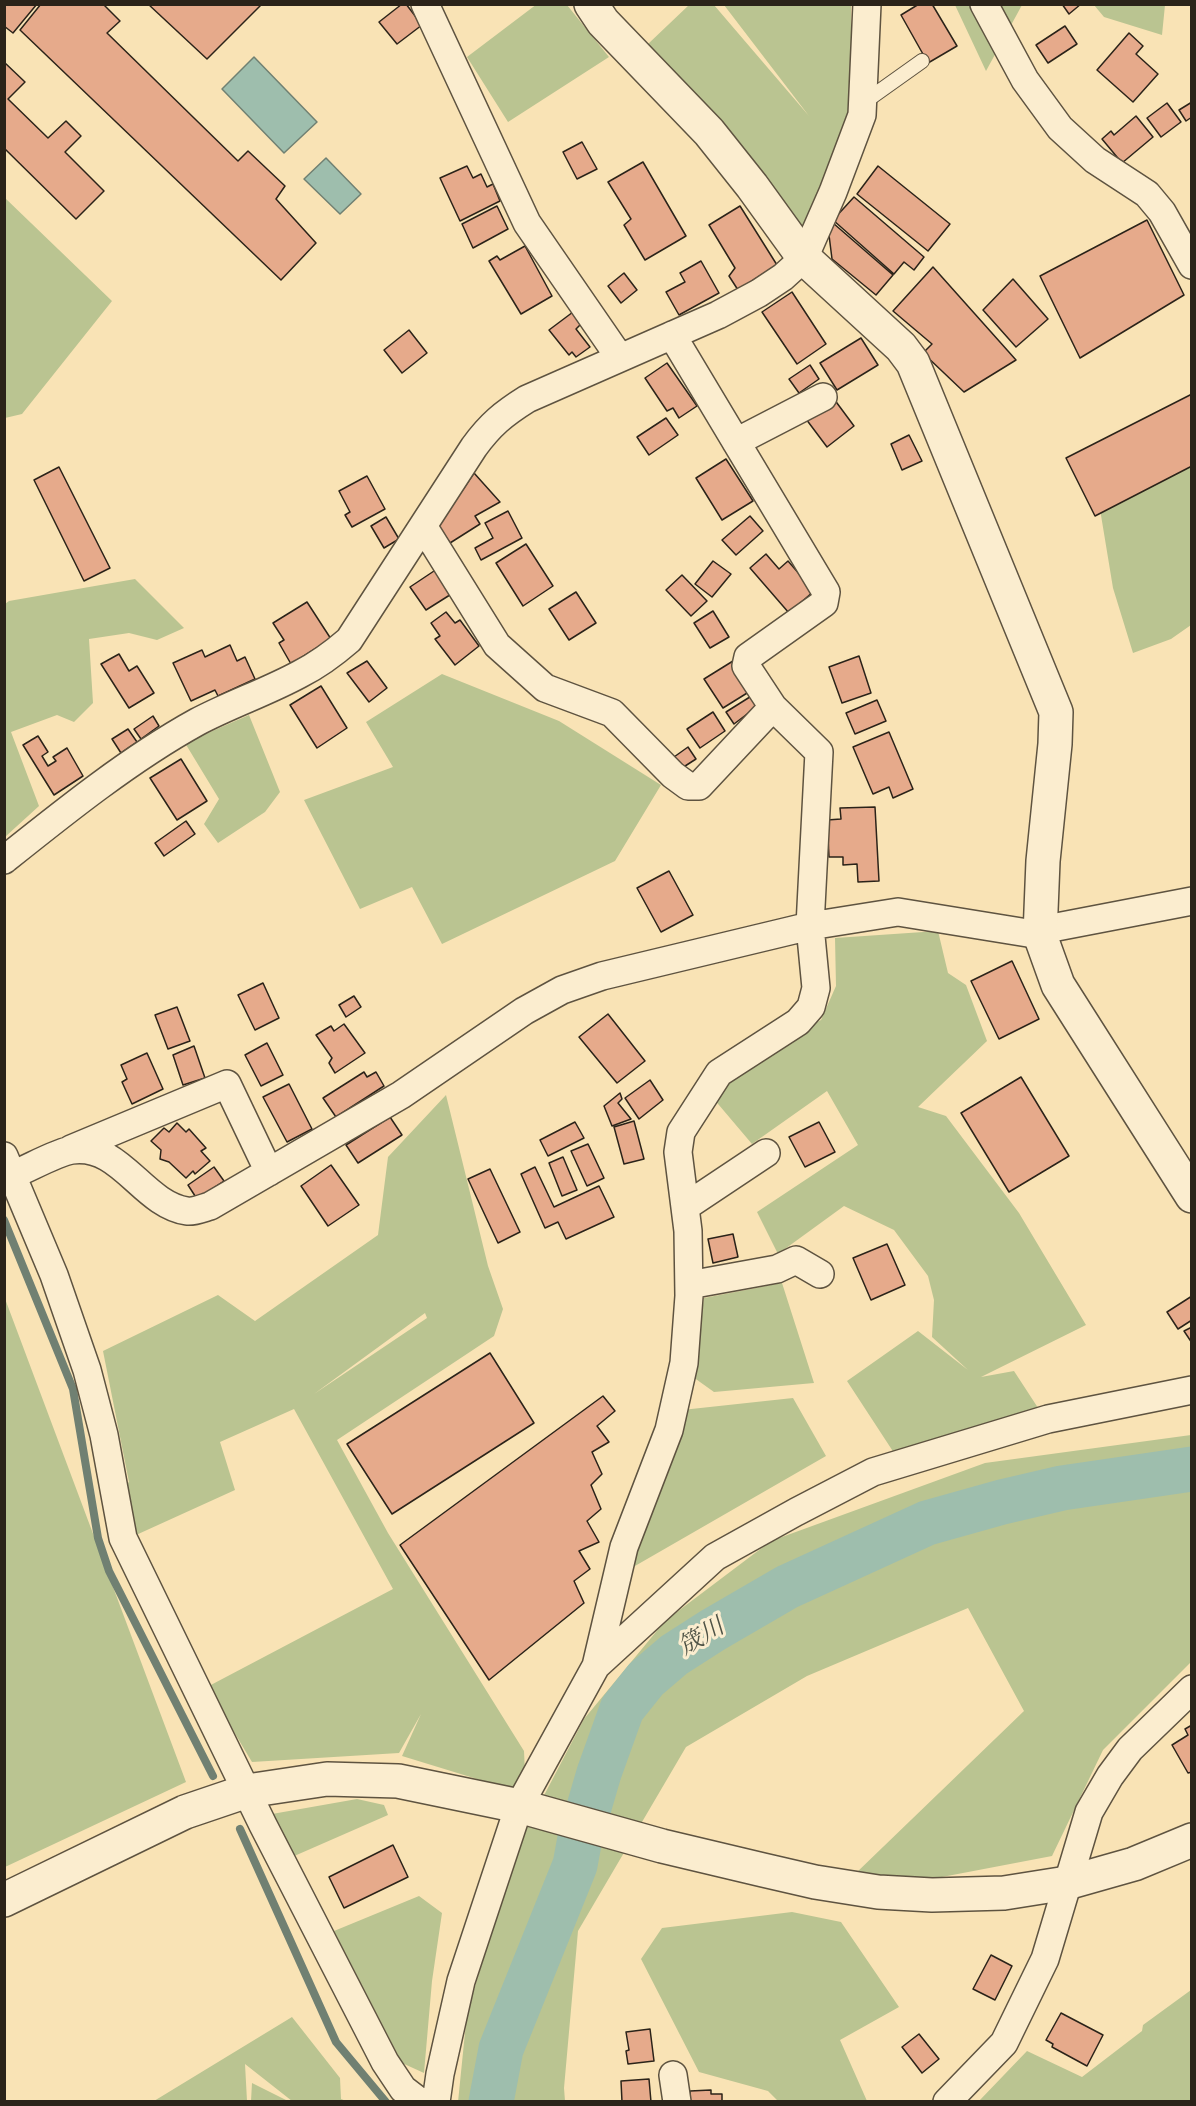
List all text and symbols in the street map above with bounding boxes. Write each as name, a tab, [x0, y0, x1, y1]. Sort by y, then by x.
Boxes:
water label: 筬川	[674, 1613, 730, 1663]

